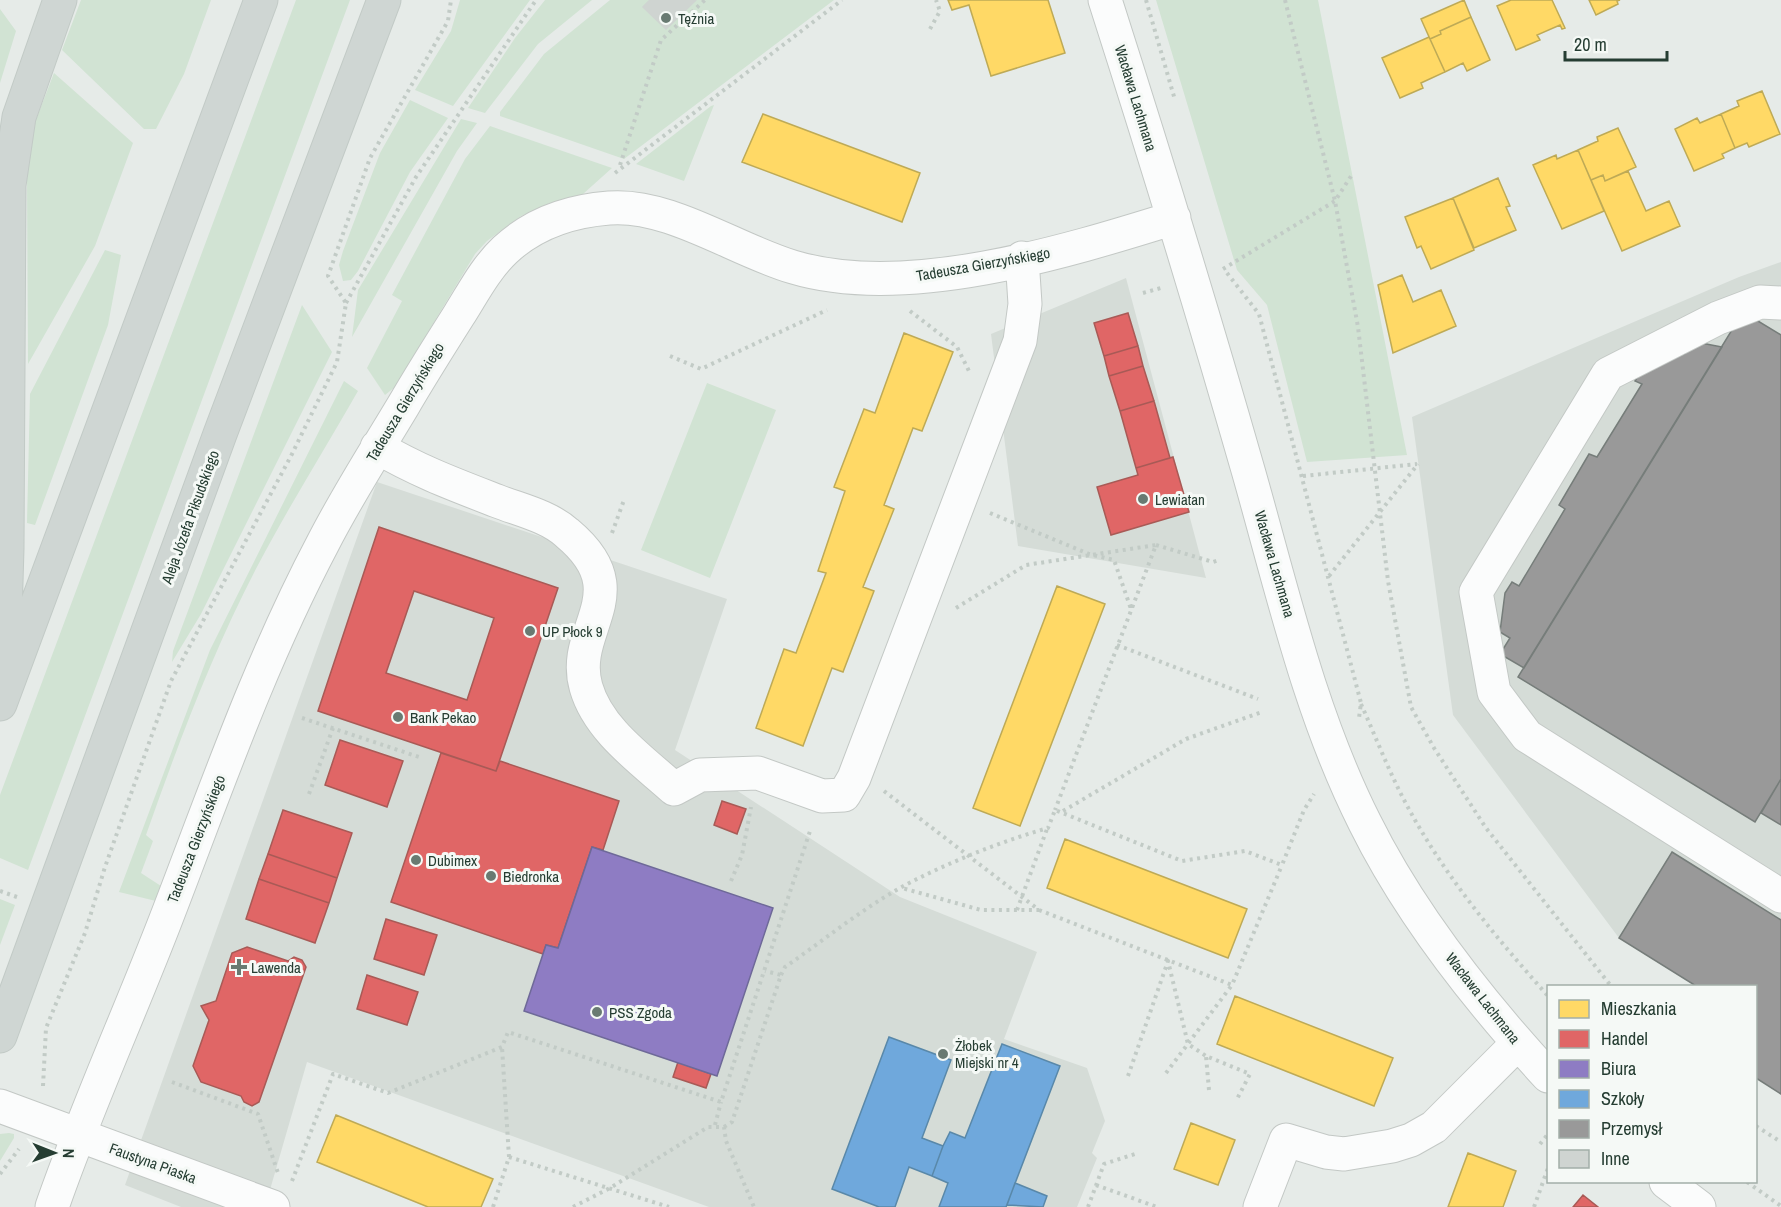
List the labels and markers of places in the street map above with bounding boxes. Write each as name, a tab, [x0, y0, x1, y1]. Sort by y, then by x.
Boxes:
place label: Tężnia	[678, 8, 714, 29]
marker: Tężnia	[659, 11, 673, 25]
place label: Lewiatan	[1155, 489, 1205, 510]
marker: Lewiatan	[1136, 492, 1150, 506]
place label: UP Płock 9	[542, 621, 603, 642]
marker: UP Płock 9	[523, 624, 537, 638]
place label: Bank Pekao	[410, 707, 476, 728]
marker: Bank Pekao	[391, 710, 405, 724]
place label: Dubimex	[428, 850, 478, 871]
marker: Dubimex	[409, 853, 423, 867]
place label: Biedronka	[503, 866, 559, 887]
marker: Biedronka	[484, 869, 498, 883]
place label: Lawenda	[251, 957, 301, 978]
marker: Lawenda	[232, 960, 246, 974]
place label: PSS Zgoda	[609, 1002, 672, 1023]
marker: PSS Zgoda	[590, 1005, 604, 1019]
place label: Żłobek Miejski nr 4	[955, 1035, 1019, 1073]
marker: Żłobek Miejski nr 4	[936, 1047, 950, 1061]

